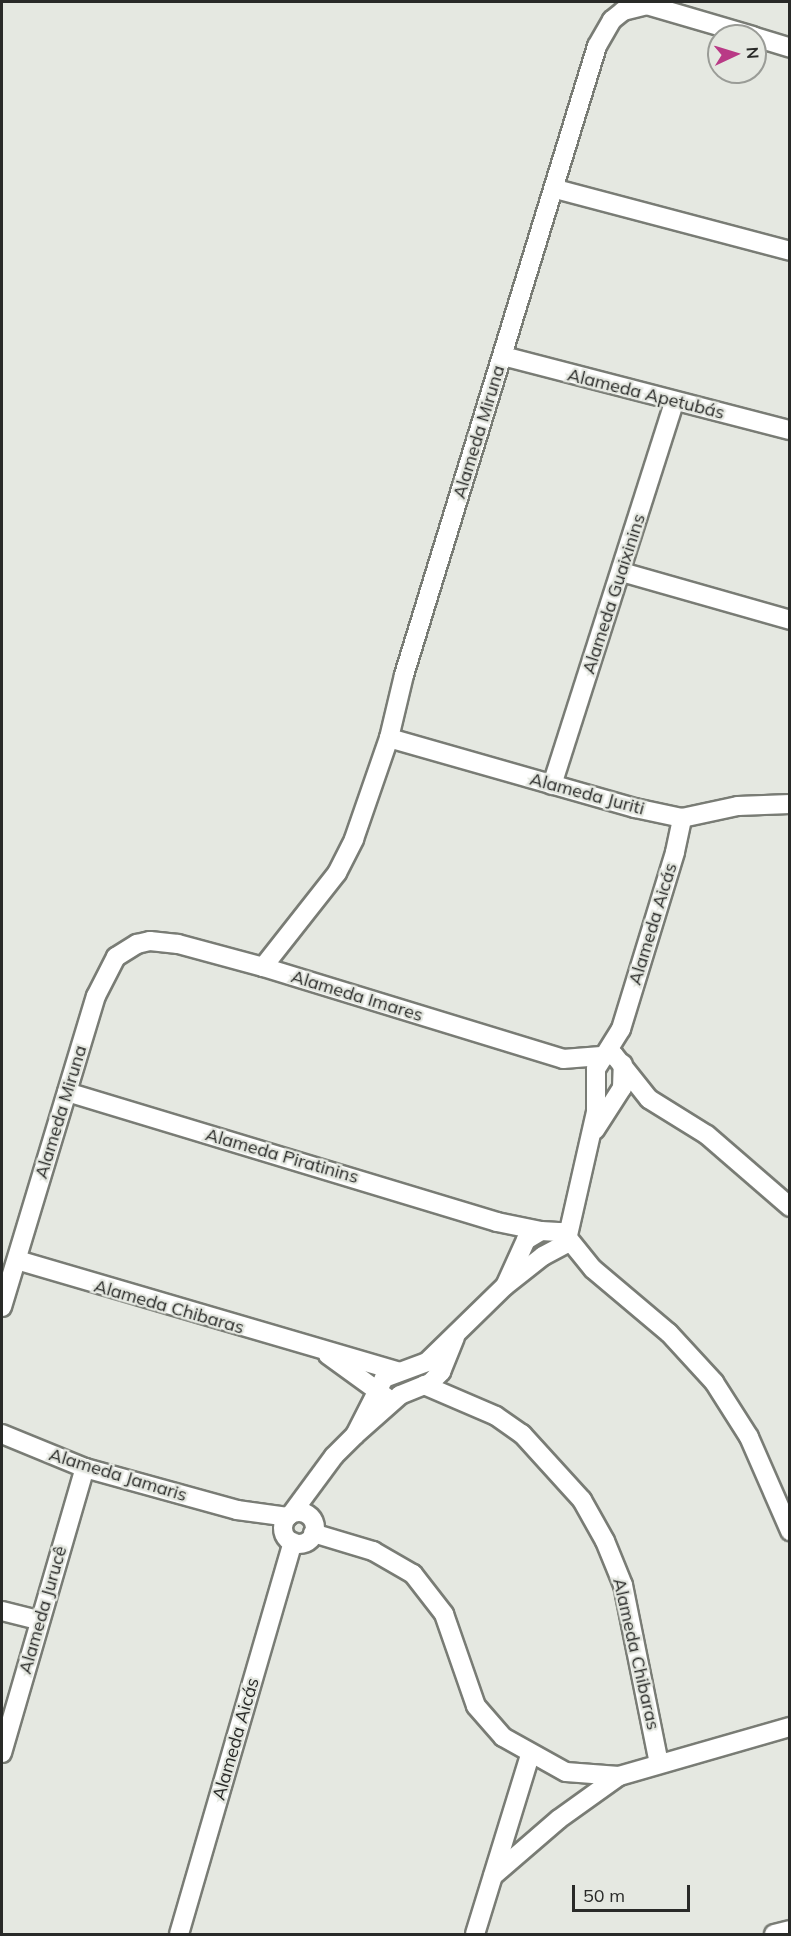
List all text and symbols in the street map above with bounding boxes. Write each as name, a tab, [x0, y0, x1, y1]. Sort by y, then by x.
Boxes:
north arrow	[707, 24, 767, 84]
text: N	[743, 46, 763, 60]
street label: Alameda Miruna	[448, 363, 510, 501]
street label: Alameda Apetubás	[565, 364, 727, 424]
street label: Alameda Guaixinins	[578, 511, 650, 677]
street label: Alameda Juriti	[527, 768, 647, 820]
street label: Alameda Aicás	[624, 860, 682, 988]
street label: Alameda Imares	[289, 966, 425, 1026]
street label: Alameda Miruna	[30, 1043, 92, 1181]
street label: Alameda Piratinins	[203, 1124, 361, 1188]
street label: Alameda Chibaras	[91, 1275, 247, 1339]
street label: Alameda Jamaris	[46, 1444, 190, 1506]
street label: Alameda Jurucê	[14, 1544, 72, 1676]
street label: Alameda Chibaras	[608, 1576, 664, 1732]
street label: Alameda Aicás	[208, 1675, 264, 1803]
scale bar	[575, 1873, 694, 1911]
text: 50 m	[583, 1884, 625, 1907]

